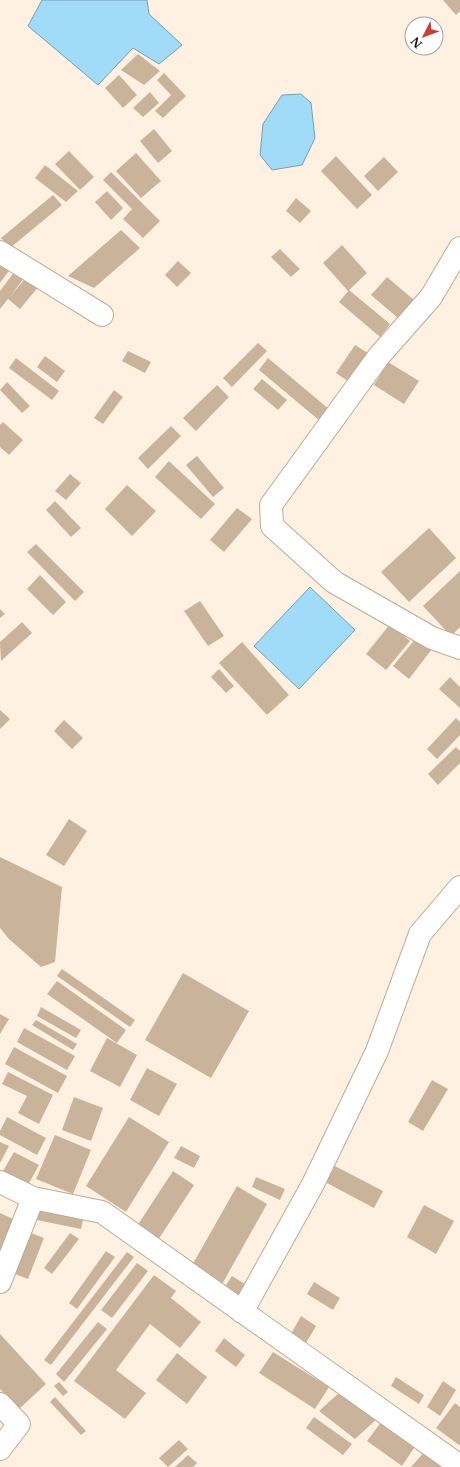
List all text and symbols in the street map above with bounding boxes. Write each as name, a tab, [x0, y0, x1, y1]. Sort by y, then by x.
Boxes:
north arrow	[404, 16, 444, 56]
text: N	[407, 34, 425, 51]

